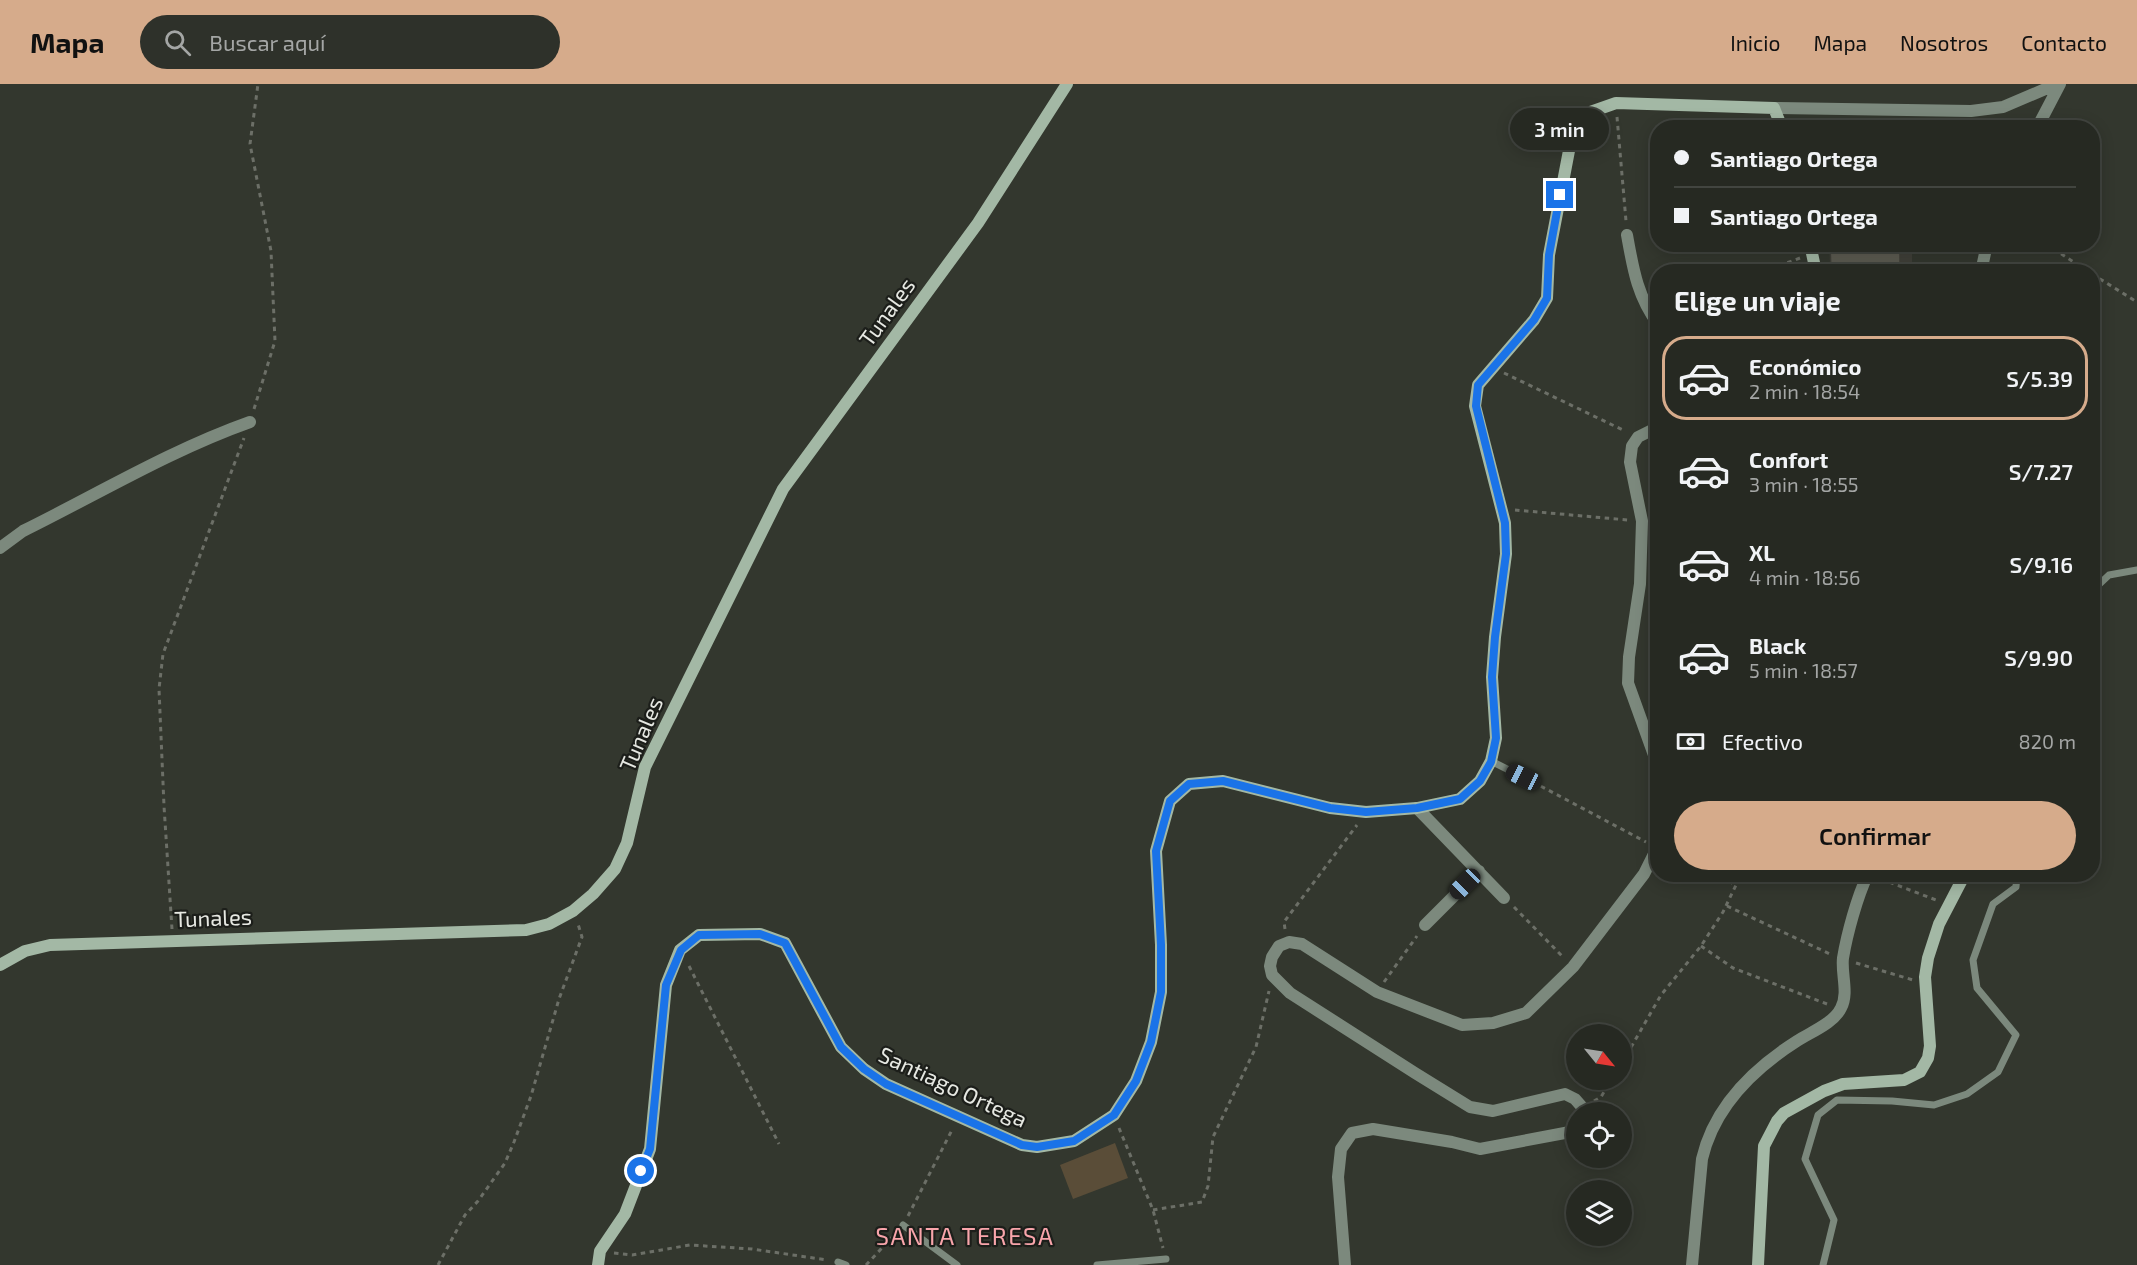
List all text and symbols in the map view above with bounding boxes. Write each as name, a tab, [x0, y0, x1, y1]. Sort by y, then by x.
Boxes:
search box	[140, 15, 560, 69]
text: Mapa	[30, 25, 104, 59]
icon: search	[161, 26, 194, 59]
text: Buscar aquí	[209, 29, 325, 55]
text: Inicio	[1730, 30, 1780, 55]
text: Mapa	[1813, 30, 1867, 55]
text: Nosotros	[1900, 30, 1988, 55]
text: Contacto	[2021, 30, 2107, 55]
callout: 3 min	[1510, 108, 1610, 150]
text: 3 min	[1534, 117, 1585, 141]
text: Santiago Ortega	[1710, 145, 1878, 171]
route end	[1546, 181, 1573, 208]
text: Santiago Ortega	[1710, 203, 1878, 229]
street label: Tunales	[853, 272, 920, 351]
text: Elige un viaje	[1674, 284, 1841, 316]
icon: car	[1677, 351, 1731, 405]
text: Económico	[1749, 353, 1861, 379]
text: S/5.39	[2006, 365, 2073, 391]
text: 2 min · 18:54	[1749, 379, 1860, 403]
icon: car	[1677, 444, 1731, 498]
text: Confort	[1749, 446, 1828, 472]
text: S/7.27	[2009, 458, 2073, 484]
text: 3 min · 18:55	[1749, 472, 1859, 496]
icon: car	[1677, 537, 1731, 591]
text: XL	[1749, 539, 1775, 565]
text: S/9.16	[2010, 551, 2073, 577]
text: 4 min · 18:56	[1749, 565, 1860, 589]
icon: car	[1677, 630, 1731, 684]
text: Black	[1749, 632, 1806, 658]
text: S/9.90	[2004, 644, 2073, 670]
text: 5 min · 18:57	[1749, 658, 1858, 682]
street label: Tunales	[613, 693, 667, 774]
icon: cash	[1674, 725, 1707, 758]
text: Efectivo	[1722, 728, 1803, 754]
text: 820 m	[2019, 729, 2076, 753]
car	[1503, 761, 1543, 793]
button: Confirmar	[1674, 801, 2076, 870]
car	[1446, 865, 1484, 903]
street label: Tunales	[174, 903, 252, 931]
north arrow	[1566, 1024, 1632, 1090]
map controls	[1566, 1024, 1632, 1246]
street label: Santiago Ortega	[875, 1040, 1032, 1132]
button: locate	[1566, 1102, 1632, 1168]
route start	[627, 1157, 654, 1184]
button: layers	[1566, 1180, 1632, 1246]
district label: SANTA TERESA	[875, 1221, 1055, 1250]

